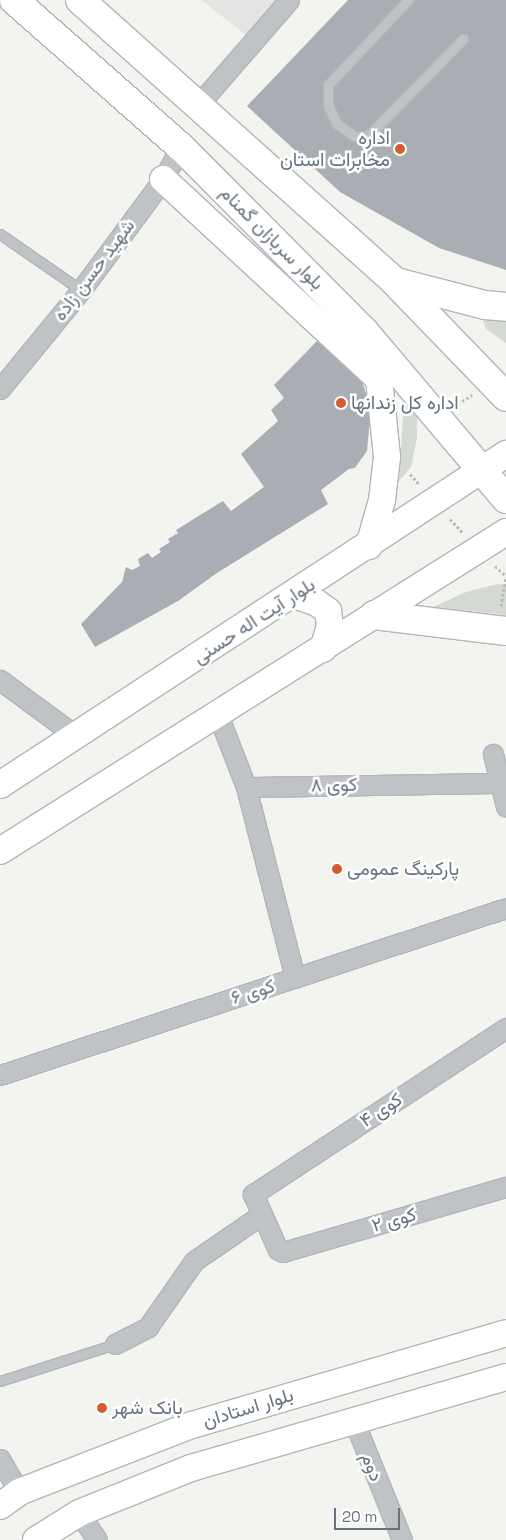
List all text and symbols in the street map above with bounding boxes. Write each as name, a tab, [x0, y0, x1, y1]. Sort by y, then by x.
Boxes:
place label: اداره مخابرات استان	[280, 127, 390, 171]
marker: اداره مخابرات استان	[394, 143, 406, 155]
street label: بلوار سربازان گمنام	[215, 181, 329, 295]
street label: شهید حسن زاده	[48, 215, 140, 325]
place label: اداره کل زندانها	[351, 392, 459, 414]
marker: اداره کل زندانها	[335, 397, 347, 409]
street label: بلوار آیت اله حسنی	[189, 573, 319, 669]
street label: کوی ۸	[311, 773, 357, 797]
place label: پارکینگ عمومی	[347, 858, 459, 880]
marker: پارکینگ عمومی	[331, 863, 343, 875]
street label: کوی ۶	[228, 974, 278, 1010]
street label: کوی ۴	[355, 1088, 407, 1132]
street label: کوی ۲	[369, 1203, 419, 1237]
street label: بلوار استادان	[200, 1383, 296, 1433]
place label: بانک شهر	[112, 1397, 183, 1419]
marker: بانک شهر	[96, 1402, 108, 1414]
street label: دوم	[356, 1449, 388, 1485]
scale bar	[336, 1498, 402, 1530]
text: 20 m	[342, 1507, 377, 1526]

